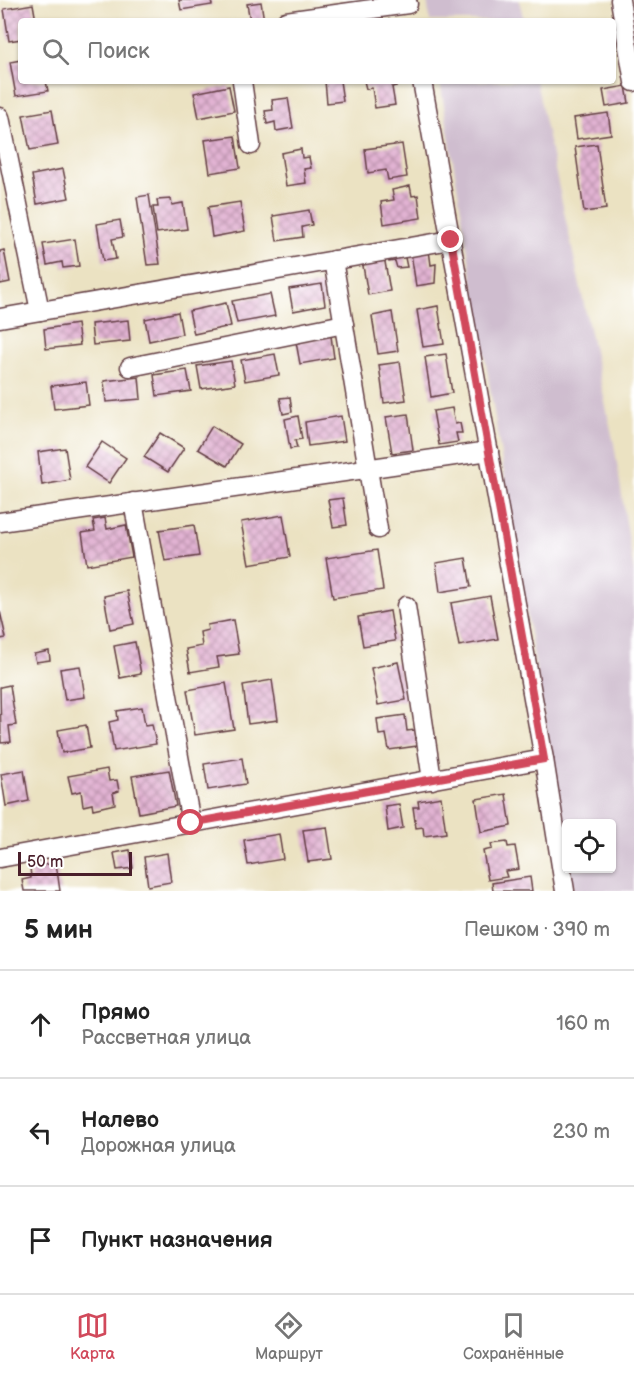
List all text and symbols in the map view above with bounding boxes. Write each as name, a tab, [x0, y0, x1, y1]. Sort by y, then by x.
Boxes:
search box	[18, 18, 616, 84]
icon: search	[39, 35, 72, 68]
text: Поиск	[87, 38, 150, 65]
route end	[437, 226, 463, 252]
route start	[177, 809, 203, 835]
map controls	[562, 819, 616, 873]
button: locate	[562, 819, 616, 873]
scale bar	[18, 849, 132, 876]
text: 50 m	[27, 853, 63, 872]
text: 5 мин	[24, 915, 93, 946]
text: Пешком · 390 m	[464, 918, 610, 942]
text: Прямо	[81, 999, 150, 1026]
icon: ahead	[24, 1008, 57, 1041]
text: 160 m	[556, 1012, 610, 1036]
text: Рассветная улица	[81, 1026, 251, 1050]
text: Налево	[81, 1107, 159, 1134]
icon: left	[24, 1116, 57, 1149]
text: 230 m	[553, 1120, 610, 1144]
text: Дорожная улица	[81, 1134, 236, 1158]
icon: arrive	[24, 1224, 57, 1257]
text: Пункт назначения	[81, 1227, 273, 1254]
tab: Карта	[70, 1309, 115, 1364]
tab: Маршрут	[255, 1309, 323, 1364]
tab: Сохранённые	[463, 1309, 564, 1364]

